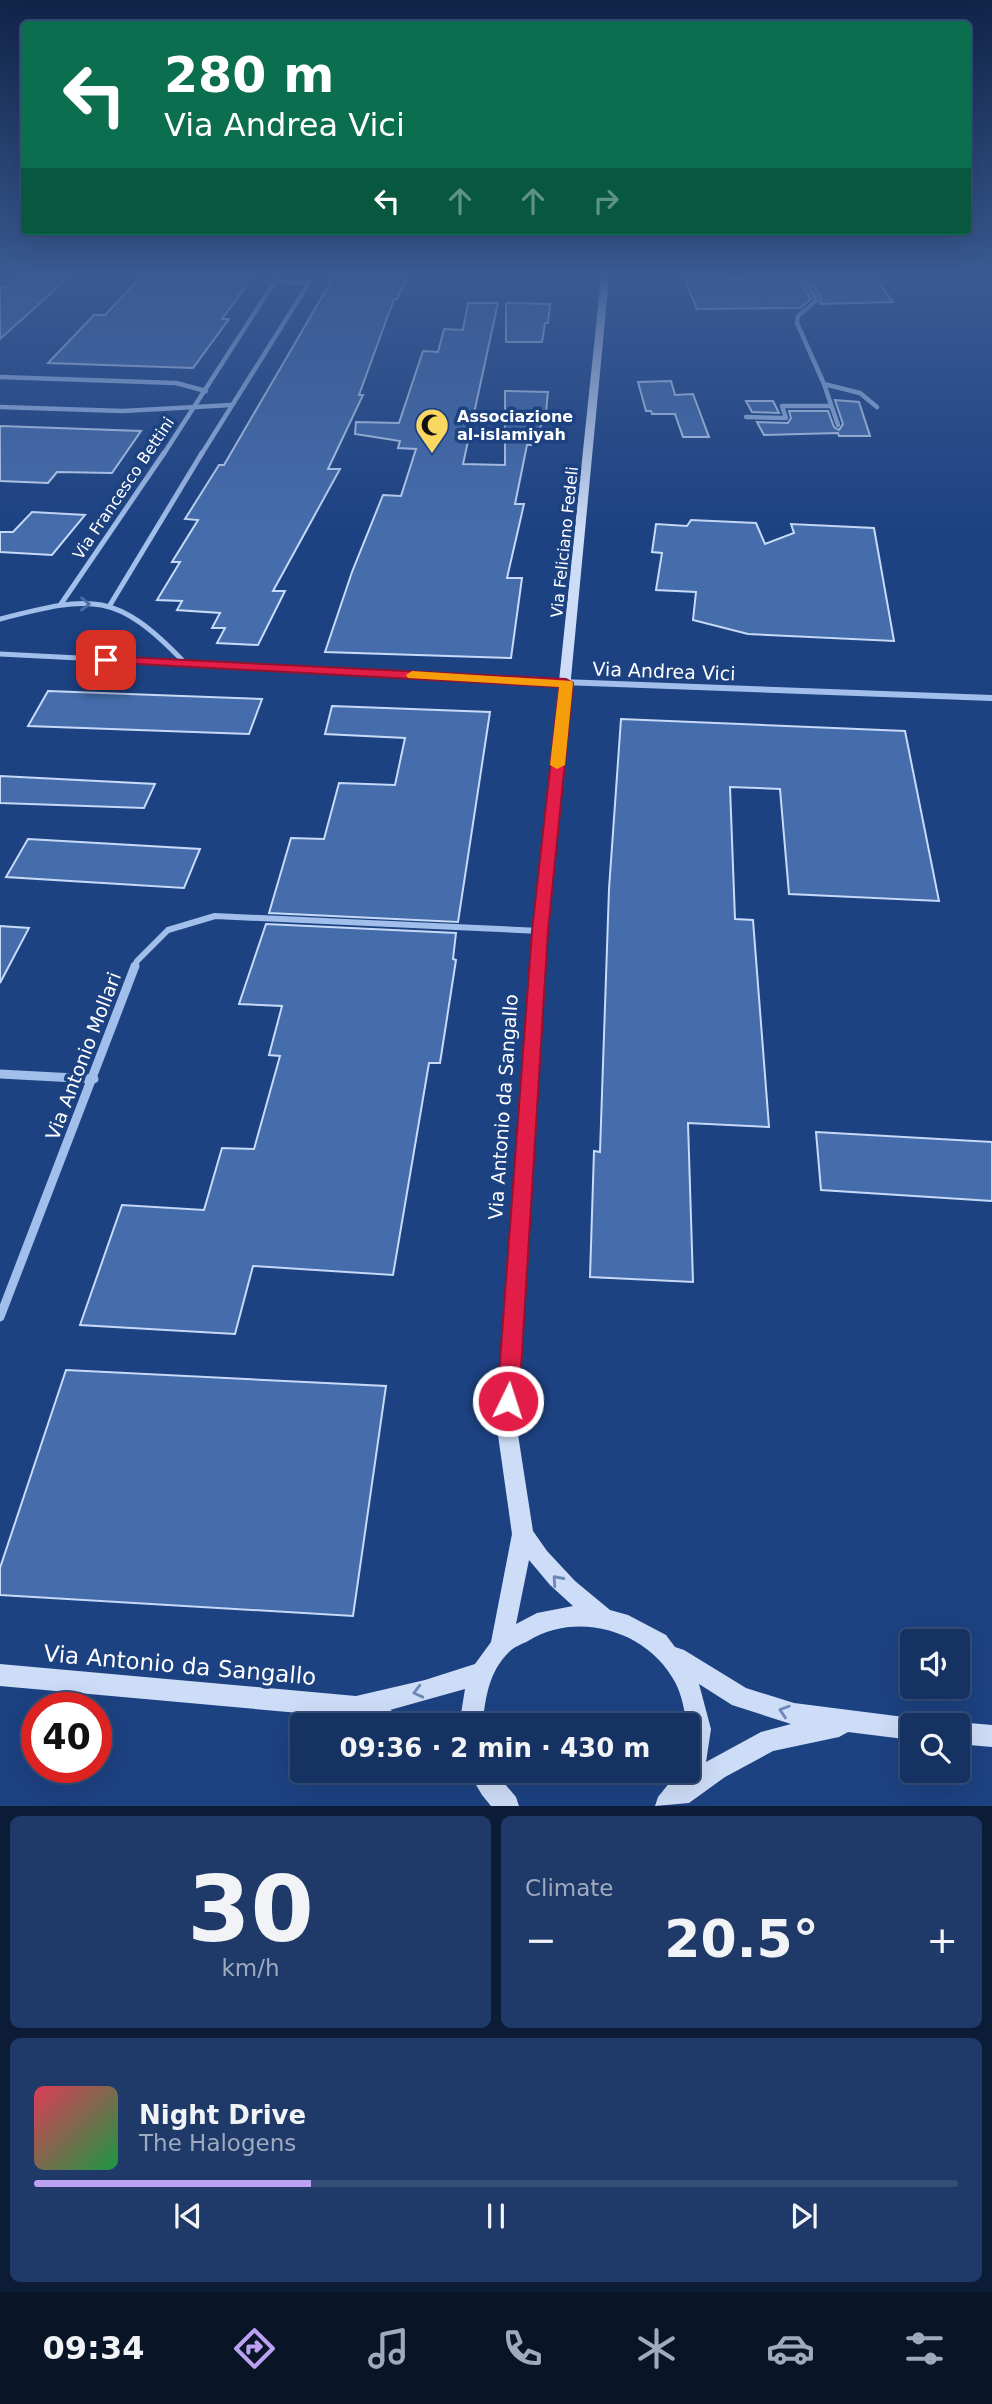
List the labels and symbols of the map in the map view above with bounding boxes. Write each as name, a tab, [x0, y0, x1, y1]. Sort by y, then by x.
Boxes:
mosque icon: Associazione al-islamiyah	[413, 406, 451, 455]
place label: Associazione al-islamiyah	[457, 407, 573, 444]
street label: Via Francesco Bettini	[69, 414, 178, 563]
street label: Via Feliciano Fedeli	[547, 465, 582, 619]
one-way arrow	[81, 596, 91, 612]
pin	[76, 630, 136, 690]
street label: Via Andrea Vici	[592, 658, 736, 684]
street label: Via Antonio Mollari	[41, 969, 125, 1143]
street label: Via Antonio da Sangallo	[484, 994, 522, 1220]
position arrow	[471, 1364, 545, 1438]
one-way arrow	[553, 1575, 566, 1588]
street label: Via Antonio da Sangallo	[43, 1640, 317, 1690]
one-way arrow	[412, 1684, 424, 1698]
speed limit sign: 40	[21, 1692, 112, 1783]
one-way arrow	[778, 1705, 791, 1719]

